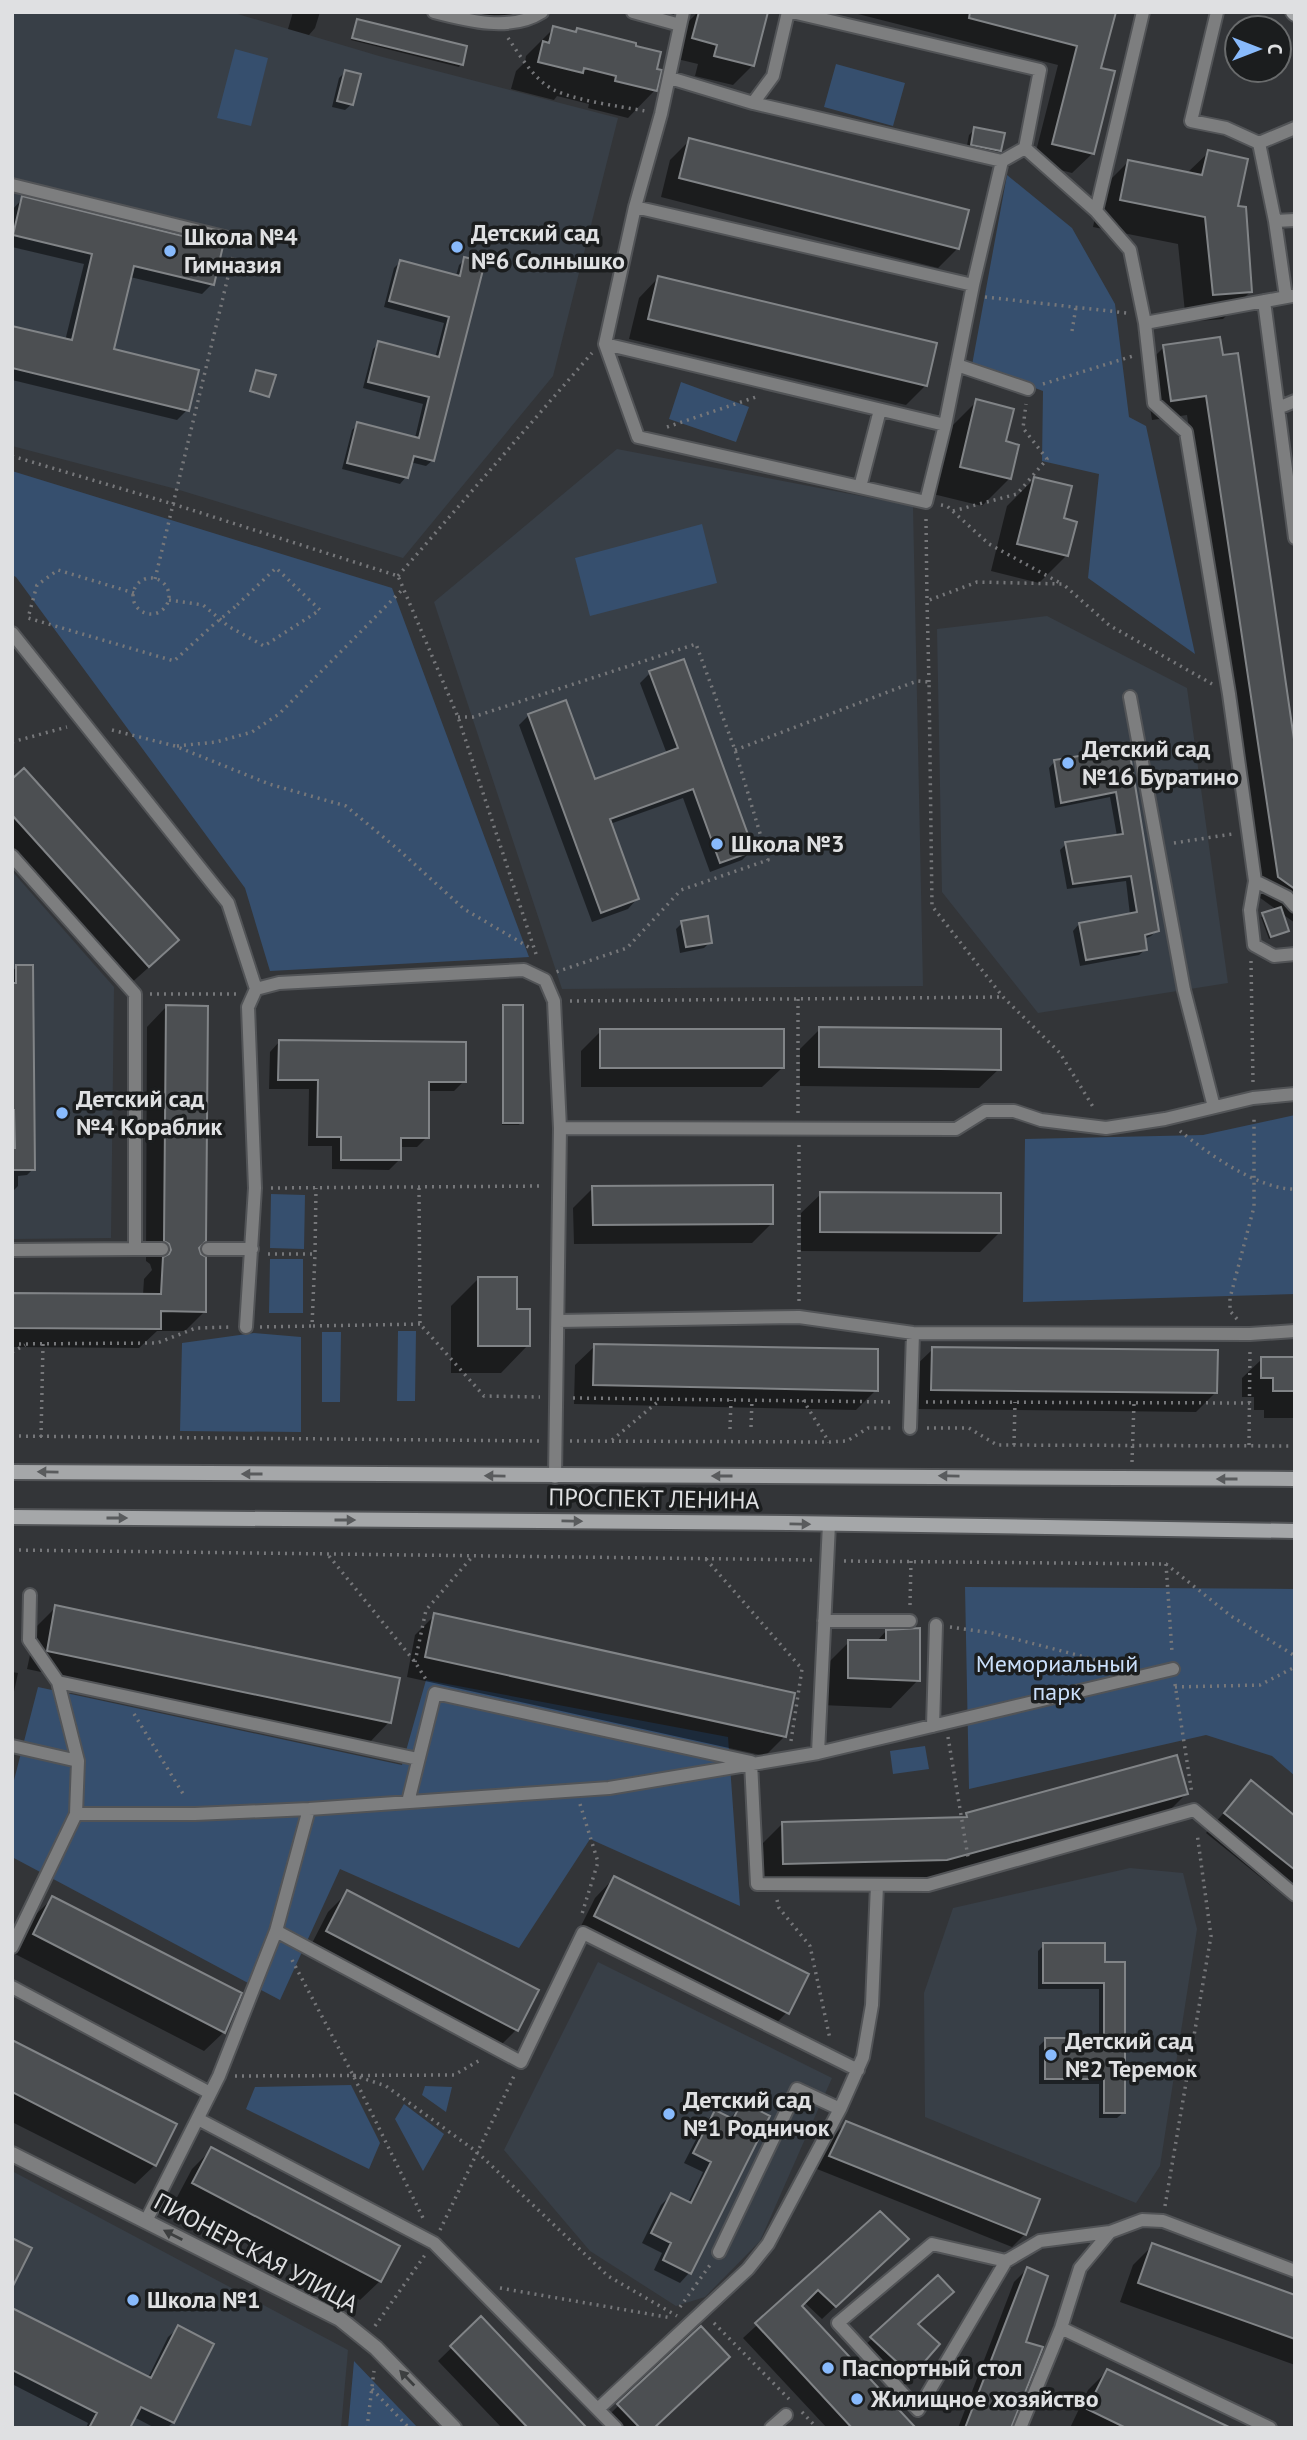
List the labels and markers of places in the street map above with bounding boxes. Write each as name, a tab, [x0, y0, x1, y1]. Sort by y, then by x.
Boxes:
place label: Детский сад №6 Солнышко	[471, 217, 625, 276]
place label: Школа №4 Гимназия	[184, 221, 298, 280]
marker: Детский сад №6 Солнышко	[449, 239, 465, 255]
marker: Школа №4 Гимназия	[162, 243, 178, 259]
place label: Детский сад №16 Буратино	[1082, 733, 1239, 792]
marker: Детский сад №16 Буратино	[1060, 755, 1076, 771]
place label: Школа №3	[731, 828, 845, 859]
marker: Школа №3	[709, 836, 725, 852]
place label: Детский сад №4 Кораблик	[76, 1083, 222, 1142]
marker: Детский сад №4 Кораблик	[54, 1105, 70, 1121]
place label: Детский сад №2 Теремок	[1065, 2025, 1197, 2084]
marker: Детский сад №2 Теремок	[1043, 2047, 1059, 2063]
place label: Детский сад №1 Родничок	[683, 2084, 830, 2143]
marker: Детский сад №1 Родничок	[661, 2106, 677, 2122]
place label: Школа №1	[147, 2284, 261, 2315]
marker: Школа №1	[125, 2292, 141, 2308]
place label: Паспортный стол	[842, 2352, 1022, 2383]
marker: Паспортный стол	[820, 2360, 836, 2376]
place label: Жилищное хозяйство	[870, 2383, 1099, 2414]
marker: Жилищное хозяйство	[849, 2391, 865, 2407]

